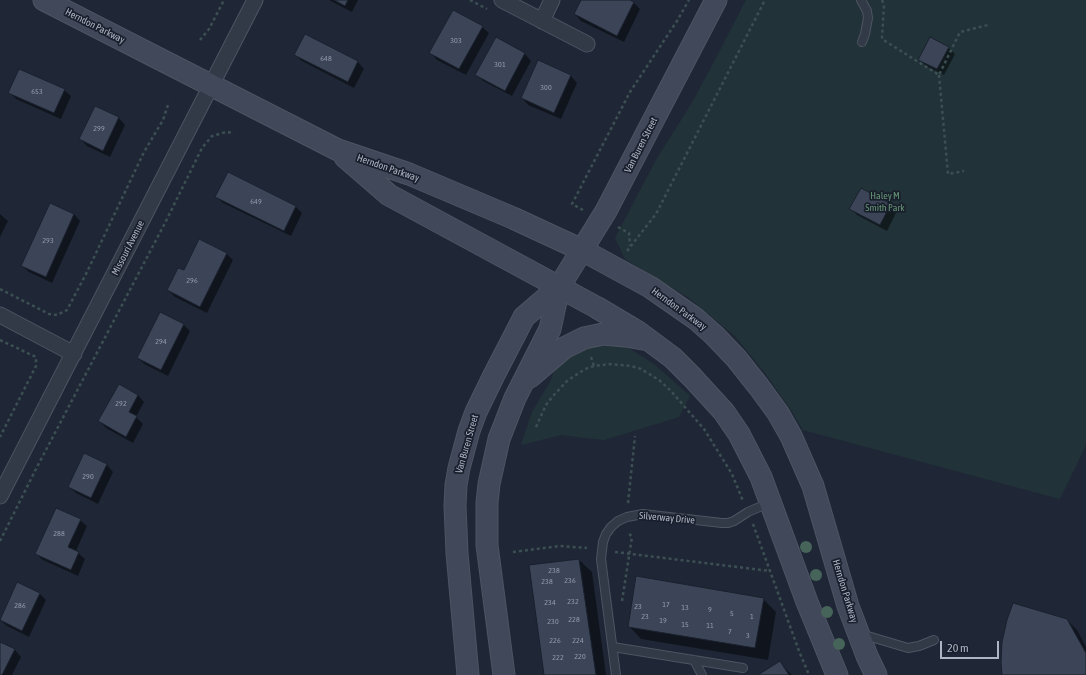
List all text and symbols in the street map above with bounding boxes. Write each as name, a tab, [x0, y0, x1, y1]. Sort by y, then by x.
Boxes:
street label: Herndon Parkway	[63, 6, 127, 46]
house number: 303	[450, 35, 462, 45]
house number: 648	[320, 53, 332, 63]
house number: 301	[494, 59, 506, 69]
house number: 300	[540, 82, 552, 92]
house number: 653	[31, 86, 43, 96]
street label: Van Buren Street	[622, 115, 660, 175]
house number: 299	[93, 123, 105, 133]
street label: Herndon Parkway	[355, 152, 421, 184]
park label: Haley M Smith Park	[865, 190, 905, 214]
house number: 649	[250, 196, 262, 206]
street label: Missouri Avenue	[109, 219, 147, 277]
house number: 293	[42, 235, 54, 245]
house number: 296	[186, 275, 198, 285]
street label: Herndon Parkway	[649, 285, 709, 333]
house number: 294	[155, 336, 167, 346]
house number: 292	[115, 398, 127, 408]
street label: Van Buren Street	[453, 413, 481, 475]
house number: 290	[82, 471, 94, 481]
street label: Silverway Drive	[639, 510, 695, 526]
house number: 288	[53, 528, 65, 538]
street label: Herndon Parkway	[830, 558, 860, 624]
house number: 238	[548, 565, 560, 575]
house number: 236	[564, 575, 576, 585]
house number: 238	[541, 576, 553, 586]
house number: 232	[567, 596, 579, 606]
house number: 234	[544, 597, 556, 607]
house number: 17	[662, 599, 670, 609]
house number: 286	[14, 600, 26, 610]
house number: 23	[634, 601, 642, 611]
house number: 13	[681, 602, 689, 612]
house number: 9	[708, 604, 712, 614]
house number: 5	[730, 608, 734, 618]
house number: 23	[641, 611, 649, 621]
house number: 1	[750, 611, 754, 621]
house number: 228	[568, 614, 580, 624]
house number: 19	[659, 615, 667, 625]
house number: 230	[547, 616, 559, 626]
house number: 15	[681, 619, 689, 629]
house number: 11	[706, 620, 714, 630]
house number: 7	[728, 626, 732, 636]
house number: 3	[746, 630, 750, 640]
scale bar	[942, 633, 1001, 659]
house number: 226	[549, 635, 561, 645]
house number: 224	[572, 635, 584, 645]
text: 20 m	[947, 641, 969, 655]
house number: 220	[574, 651, 586, 661]
house number: 222	[552, 652, 564, 662]

